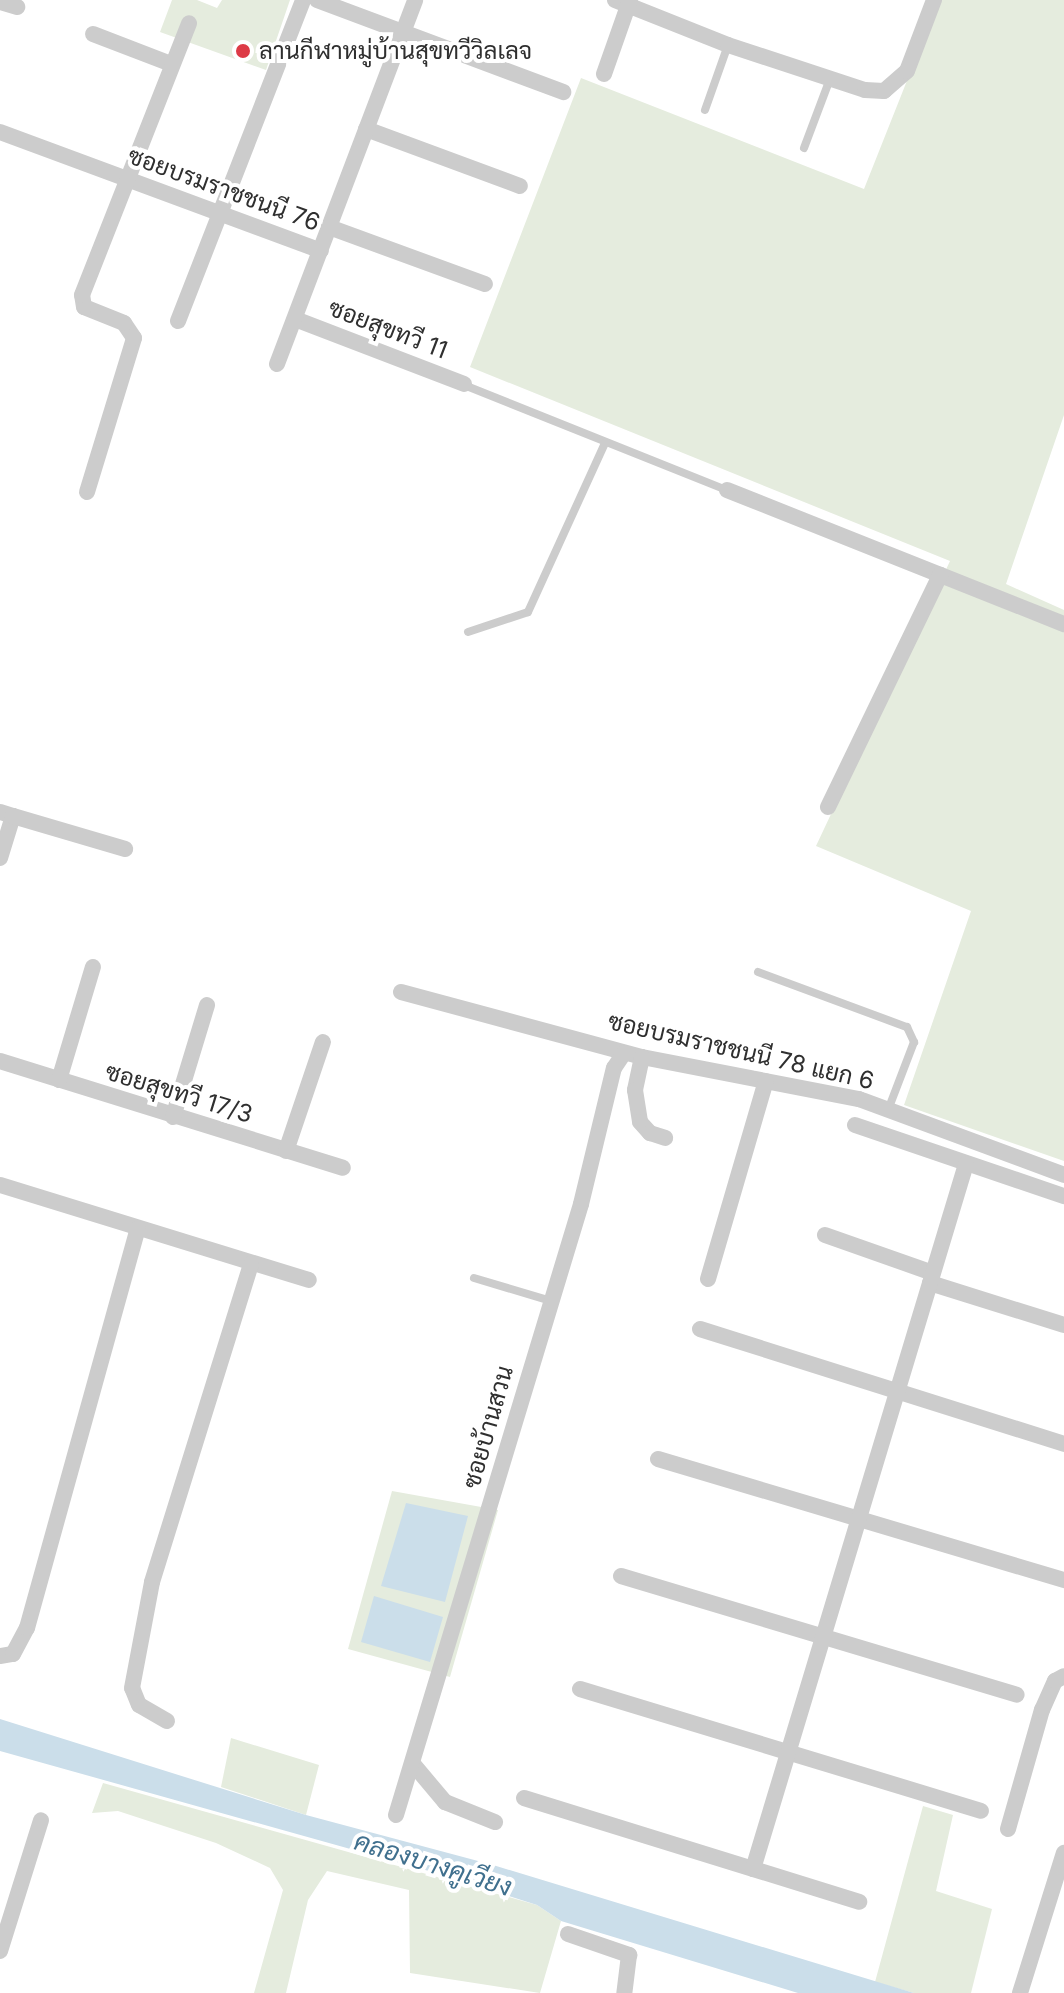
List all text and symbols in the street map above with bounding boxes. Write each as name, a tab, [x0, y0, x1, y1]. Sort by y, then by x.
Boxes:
place label: ลานกีฬาหมู่บ้านสุขทวีวิลเลจ	[259, 37, 532, 65]
marker: ลานกีฬาหมู่บ้านสุขทวีวิลเลจ	[234, 42, 252, 60]
street label: ซอยบรมราชชนนี 76	[124, 141, 324, 237]
street label: ซอยสุขทวี 11	[324, 293, 452, 365]
street label: ซอยบรมราชชนนี 78 แยก 6	[605, 1006, 877, 1096]
street label: ซอยสุขทวี 17/3	[102, 1057, 256, 1129]
street label: ซอยบ้านสวน	[457, 1362, 519, 1492]
water label: คลองบางคูเวียง	[351, 1825, 515, 1903]

